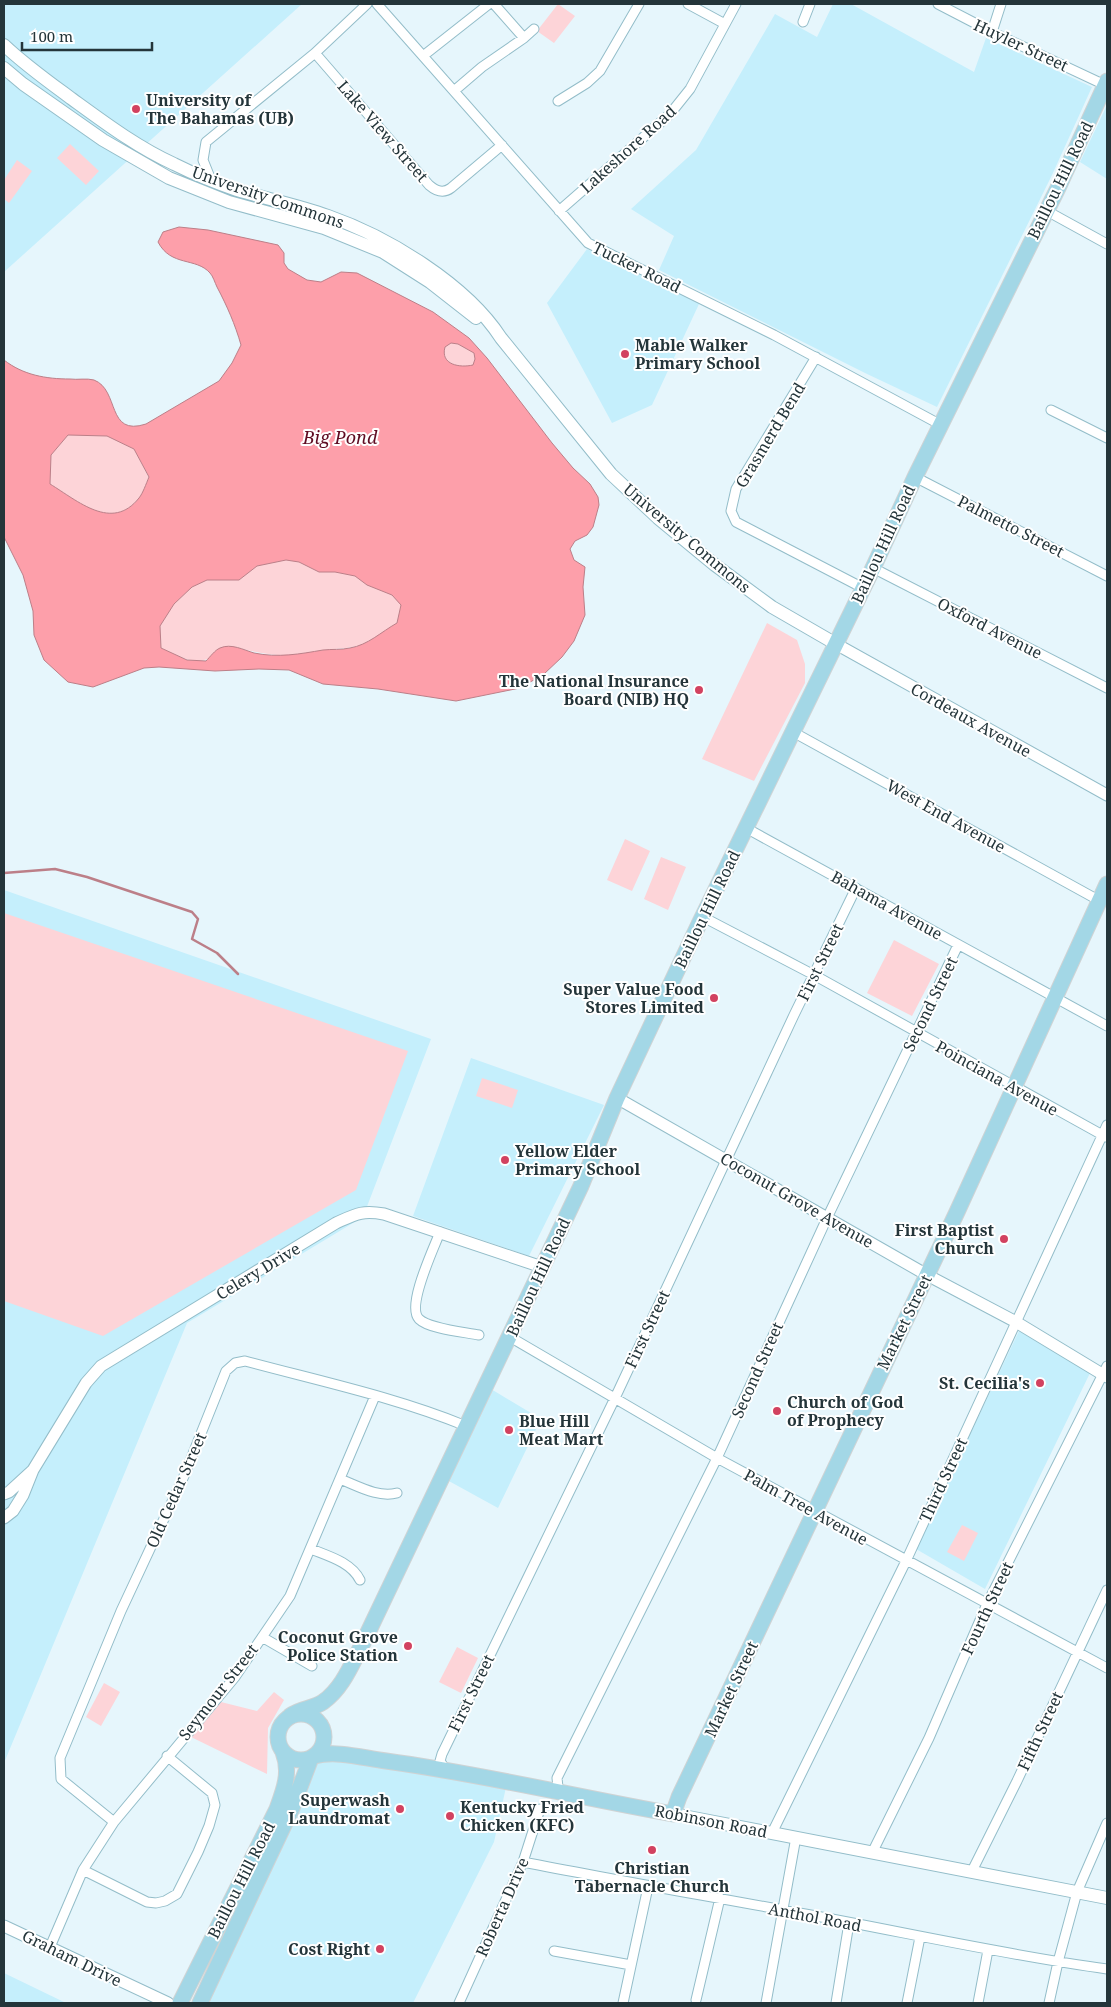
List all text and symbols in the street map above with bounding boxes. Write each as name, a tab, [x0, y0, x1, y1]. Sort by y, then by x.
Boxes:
street label: Huyler Street	[970, 14, 1072, 77]
scale bar	[22, 20, 152, 52]
text: 100 m	[30, 26, 73, 46]
street label: Lake View Street	[333, 76, 433, 187]
place label: University of The Bahamas (UB)	[146, 89, 294, 129]
street label: Lakeshore Road	[575, 100, 681, 198]
marker: University of The Bahamas (UB)	[130, 103, 142, 115]
street label: Baillou Hill Road	[1022, 117, 1098, 243]
street label: University Commons	[189, 161, 347, 233]
street label: Tucker Road	[589, 236, 685, 298]
place label: Mable Walker Primary School	[635, 334, 760, 374]
marker: Mable Walker Primary School	[619, 348, 631, 360]
street label: Grasmerd Bend	[730, 378, 810, 492]
water label: Big Pond	[302, 425, 378, 449]
street label: University Commons	[619, 478, 755, 598]
street label: Baillou Hill Road	[846, 481, 920, 607]
street label: Palmetto Street	[954, 490, 1068, 562]
street label: Oxford Avenue	[934, 592, 1046, 664]
place label: The National Insurance Board (NIB) HQ	[499, 670, 689, 710]
street label: Cordeaux Avenue	[907, 678, 1035, 762]
marker: The National Insurance Board (NIB) HQ	[693, 684, 705, 696]
street label: West End Avenue	[883, 774, 1009, 858]
street label: Baillou Hill Road	[669, 846, 745, 972]
street label: Bahama Avenue	[827, 865, 947, 945]
street label: First Street	[792, 919, 848, 1004]
street label: Second Street	[897, 952, 963, 1055]
place label: Super Value Food Stores Limited	[563, 978, 705, 1018]
marker: Super Value Food Stores Limited	[708, 992, 720, 1004]
street label: Poinciana Avenue	[932, 1035, 1062, 1121]
place label: Yellow Elder Primary School	[515, 1140, 640, 1180]
street label: Coconut Grove Avenue	[716, 1147, 878, 1253]
marker: Yellow Elder Primary School	[499, 1154, 511, 1166]
street label: Baillou Hill Road	[501, 1214, 575, 1340]
place label: First Baptist Church	[895, 1219, 995, 1259]
marker: First Baptist Church	[998, 1233, 1010, 1245]
street label: Celery Drive	[212, 1237, 304, 1305]
street label: Market Street	[871, 1270, 937, 1373]
street label: First Street	[619, 1286, 675, 1372]
street label: Second Street	[726, 1318, 788, 1422]
place label: St. Cecilia's	[939, 1372, 1030, 1394]
marker: St. Cecilia's	[1034, 1377, 1046, 1389]
place label: Church of God of Prophecy	[787, 1391, 904, 1431]
marker: Church of God of Prophecy	[771, 1405, 783, 1417]
place label: Blue Hill Meat Mart	[519, 1410, 604, 1450]
marker: Blue Hill Meat Mart	[503, 1424, 515, 1436]
street label: Old Cedar Street	[141, 1428, 211, 1551]
street label: Third Street	[914, 1434, 972, 1526]
street label: Palm Tree Avenue	[740, 1464, 872, 1550]
street label: Fourth Street	[956, 1558, 1018, 1658]
place label: Coconut Grove Police Station	[278, 1626, 398, 1666]
street label: Market Street	[699, 1637, 763, 1741]
street label: Seymour Street	[173, 1639, 263, 1745]
marker: Coconut Grove Police Station	[402, 1640, 414, 1652]
street label: First Street	[443, 1650, 499, 1735]
street label: Fifth Street	[1012, 1687, 1068, 1774]
place label: Superwash Laundromat	[288, 1789, 391, 1829]
place label: Kentucky Fried Chicken (KFC)	[460, 1796, 585, 1836]
street label: Robinson Road	[653, 1799, 769, 1843]
marker: Superwash Laundromat	[394, 1803, 406, 1815]
marker: Kentucky Fried Chicken (KFC)	[444, 1810, 456, 1822]
street label: Baillou Hill Road	[202, 1818, 280, 1942]
marker: Christian Tabernacle Church	[646, 1844, 658, 1856]
street label: Roberta Drive	[470, 1854, 534, 1960]
place label: Christian Tabernacle Church	[575, 1857, 730, 1897]
street label: Anthol Road	[767, 1897, 864, 1937]
street label: Graham Drive	[19, 1924, 125, 1992]
place label: Cost Right	[288, 1938, 371, 1960]
marker: Cost Right	[374, 1943, 386, 1955]

